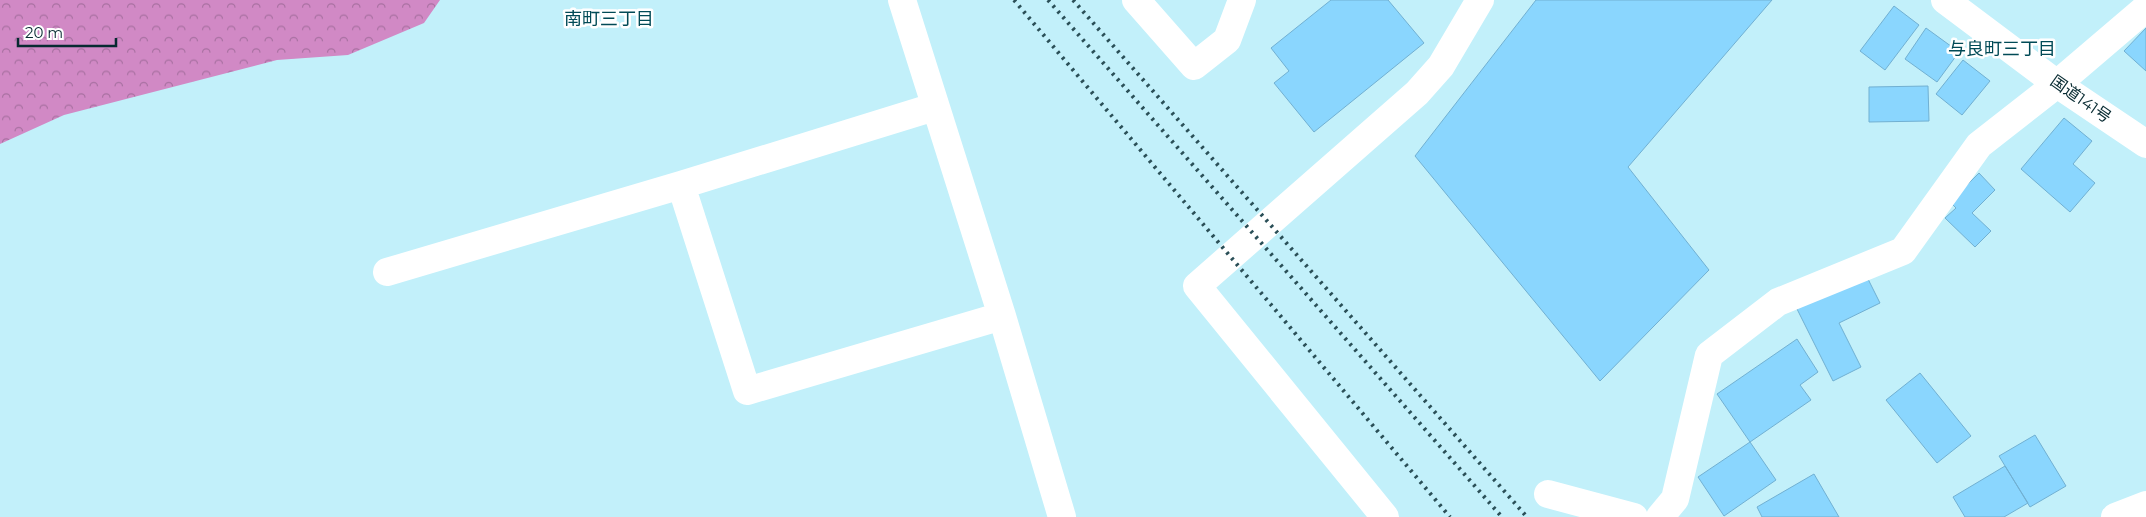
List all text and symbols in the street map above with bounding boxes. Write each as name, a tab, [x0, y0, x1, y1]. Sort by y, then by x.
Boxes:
district label: 南町三丁目	[564, 8, 654, 30]
scale bar	[18, 15, 115, 47]
text: 20 m	[25, 23, 63, 42]
district label: 与良町三丁目	[1948, 38, 2056, 60]
street label: 国道141号	[2047, 71, 2115, 127]

